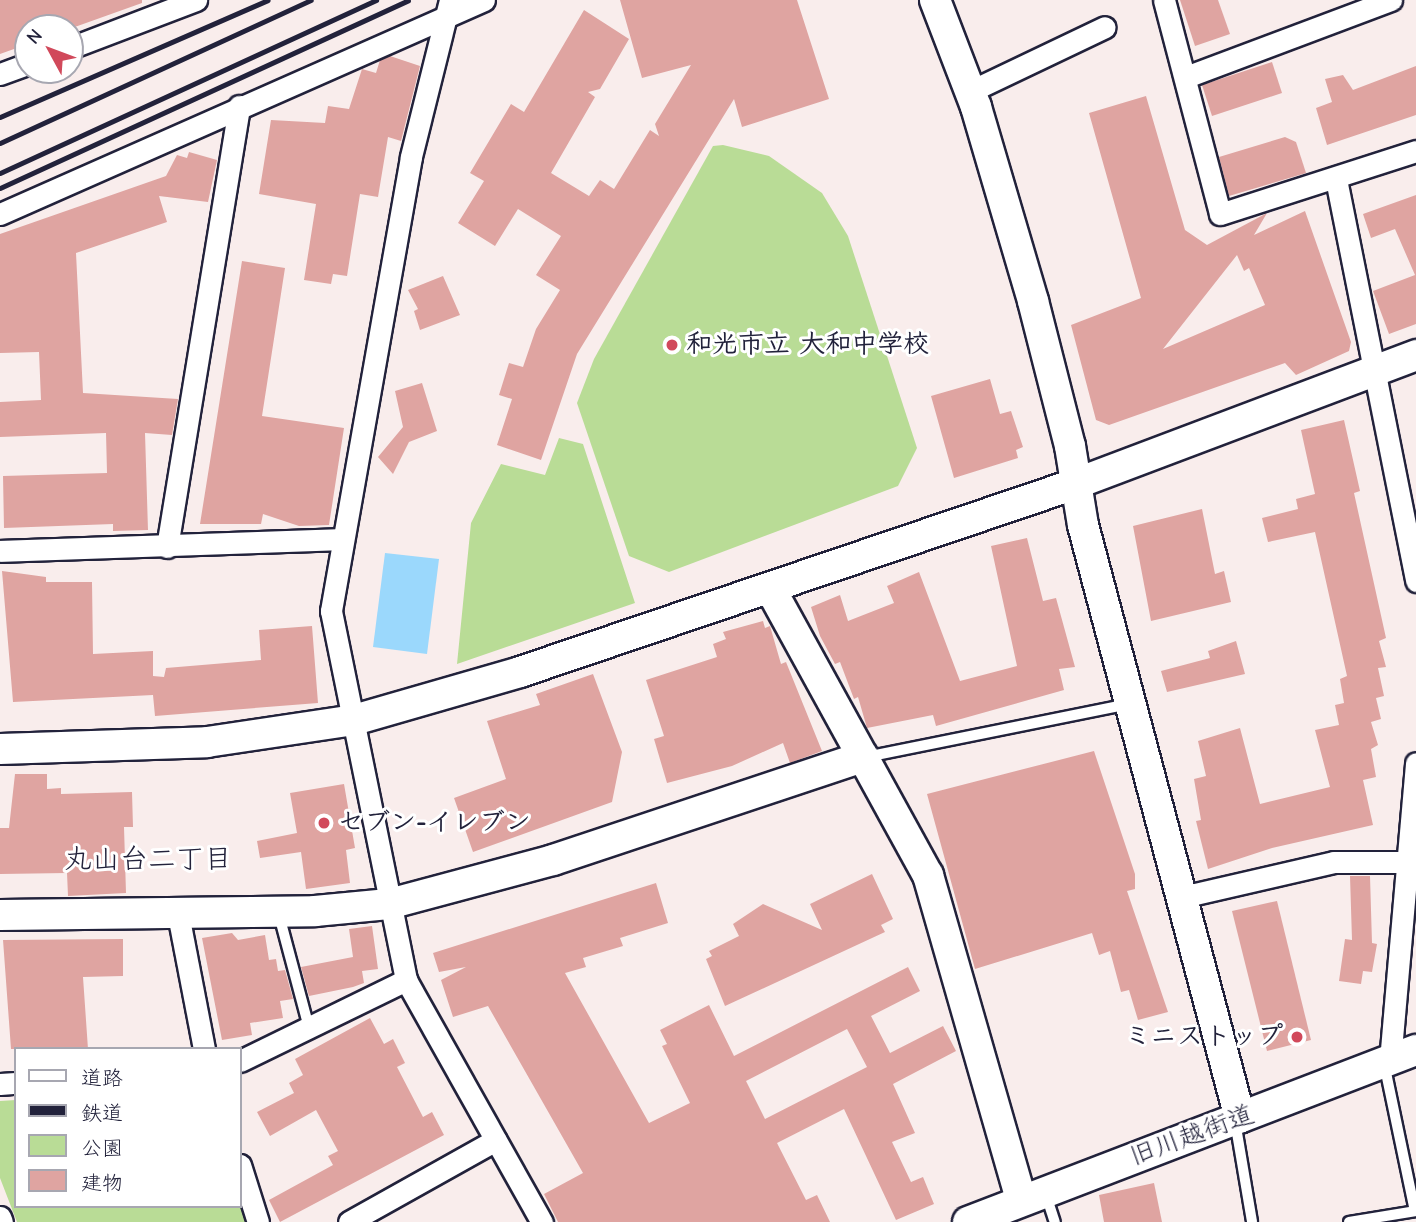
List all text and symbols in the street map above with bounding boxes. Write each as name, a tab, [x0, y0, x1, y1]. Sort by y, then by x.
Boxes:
north arrow	[14, 14, 84, 84]
text: N	[22, 25, 47, 48]
place label: 和光市立 大和中学校	[686, 329, 929, 361]
marker: 和光市立 大和中学校	[664, 337, 680, 353]
place label: セブン-イレブン	[338, 807, 531, 839]
marker: セブン-イレブン	[316, 815, 332, 831]
district label: 丸山台二丁目	[64, 842, 232, 876]
place label: ミニストップ	[1127, 1021, 1283, 1053]
marker: ミニストップ	[1289, 1029, 1305, 1045]
legend	[14, 1047, 242, 1208]
text: 道路	[81, 1066, 123, 1090]
street label: 旧川越街道	[1126, 1099, 1258, 1173]
text: 鉄道	[81, 1101, 123, 1125]
text: 公園	[81, 1136, 123, 1160]
text: 建物	[81, 1171, 123, 1195]

